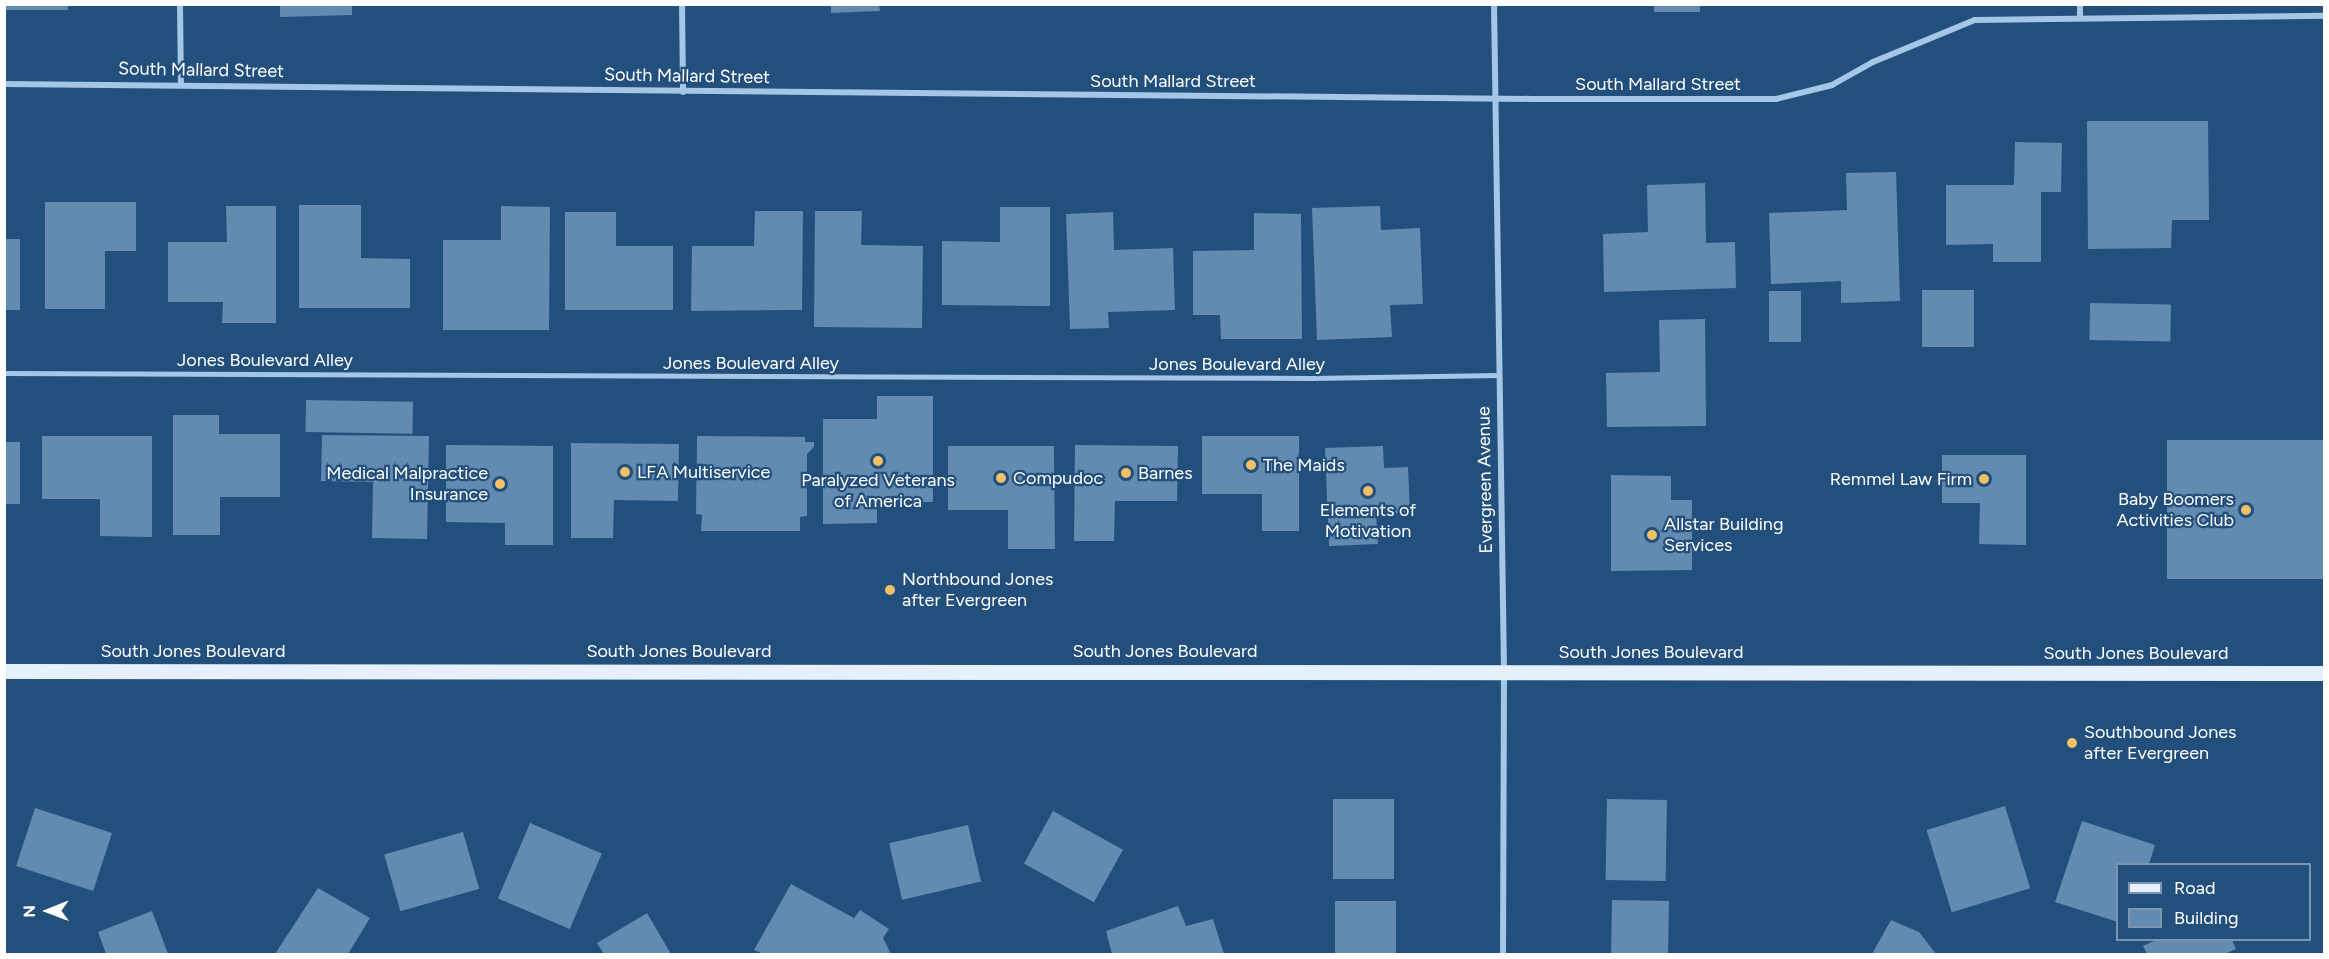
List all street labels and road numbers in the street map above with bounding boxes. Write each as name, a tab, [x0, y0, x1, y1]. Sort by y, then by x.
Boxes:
street label: South Mallard Street	[118, 58, 284, 82]
street label: South Mallard Street	[604, 64, 770, 88]
street label: South Mallard Street	[1090, 70, 1256, 92]
street label: South Mallard Street	[1575, 73, 1741, 95]
street label: Jones Boulevard Alley	[177, 349, 353, 371]
street label: Jones Boulevard Alley	[663, 352, 839, 374]
street label: Jones Boulevard Alley	[1149, 353, 1325, 375]
street label: Evergreen Avenue	[1473, 406, 1497, 554]
street label: South Jones Boulevard	[100, 640, 286, 662]
street label: South Jones Boulevard	[586, 640, 772, 662]
street label: South Jones Boulevard	[1072, 640, 1258, 662]
street label: South Jones Boulevard	[1558, 641, 1744, 663]
street label: South Jones Boulevard	[2043, 642, 2229, 664]

